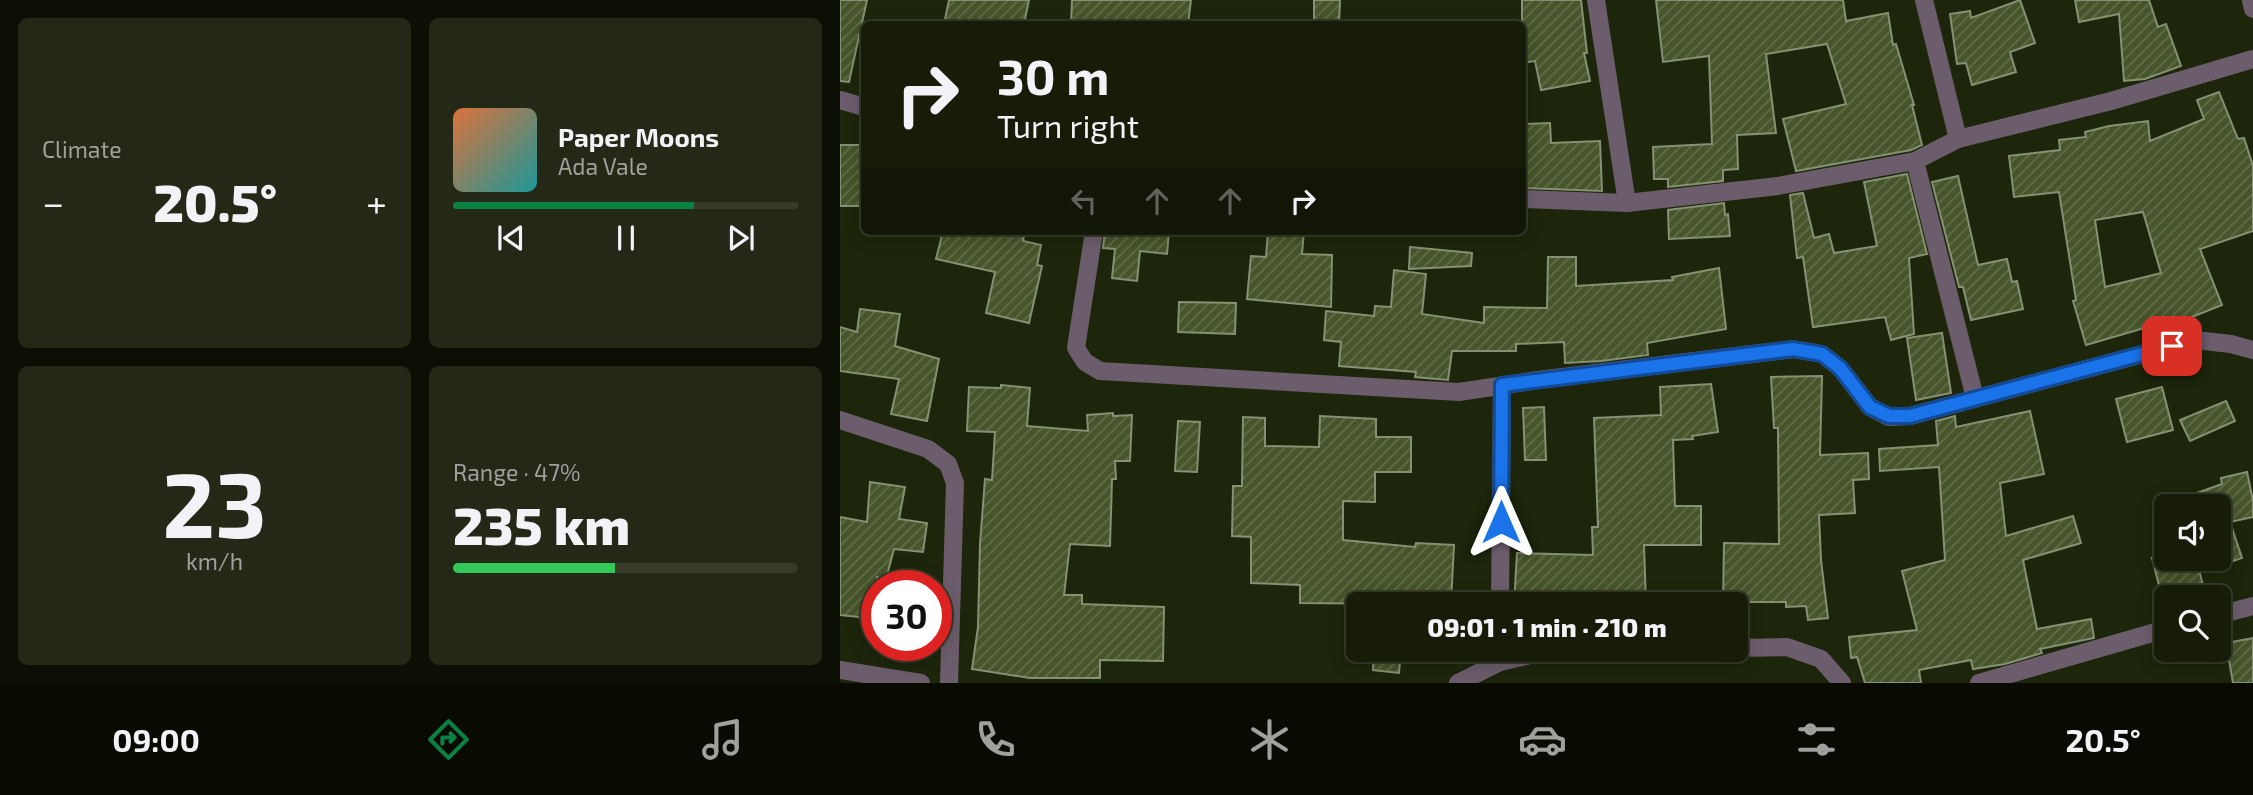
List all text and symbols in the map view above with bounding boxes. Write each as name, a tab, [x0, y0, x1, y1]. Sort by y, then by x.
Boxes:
text: 30 m	[997, 46, 1109, 105]
icon: right	[882, 49, 973, 140]
text: Turn right	[997, 106, 1139, 144]
text: Paper Moons	[558, 121, 719, 152]
text: Climate	[42, 135, 122, 163]
text: Ada Vale	[558, 152, 648, 180]
text: 20.5°	[153, 170, 277, 232]
text: −	[42, 179, 64, 225]
text: +	[366, 179, 387, 225]
icon: left	[1065, 182, 1103, 220]
icon: ahead	[1138, 182, 1176, 220]
icon: ahead	[1211, 182, 1249, 220]
icon: right	[1284, 182, 1322, 220]
icon: previous	[492, 219, 530, 257]
icon: pause	[607, 219, 645, 257]
icon: next	[722, 219, 760, 257]
pin	[2142, 316, 2202, 376]
icon: arrive	[2153, 327, 2191, 365]
text: 23	[162, 447, 267, 556]
text: Range · 47%	[453, 458, 580, 486]
position arrow	[1464, 485, 1538, 559]
text: 235 km	[453, 493, 630, 555]
map controls	[2154, 494, 2231, 662]
button: sound	[2154, 494, 2231, 571]
text: km/h	[186, 547, 243, 575]
speed limit sign: 30	[861, 570, 952, 661]
button: search	[2154, 585, 2231, 662]
text: 09:01 · 1 min · 210 m	[1427, 611, 1667, 642]
icon: directions	[424, 715, 473, 764]
icon: music	[698, 715, 747, 764]
icon: phone	[971, 715, 1020, 764]
icon: climate	[1245, 715, 1294, 764]
icon: car	[1518, 715, 1567, 764]
icon: filters	[1792, 715, 1841, 764]
text: 09:00	[112, 720, 200, 758]
text: 20.5°	[2065, 720, 2141, 758]

